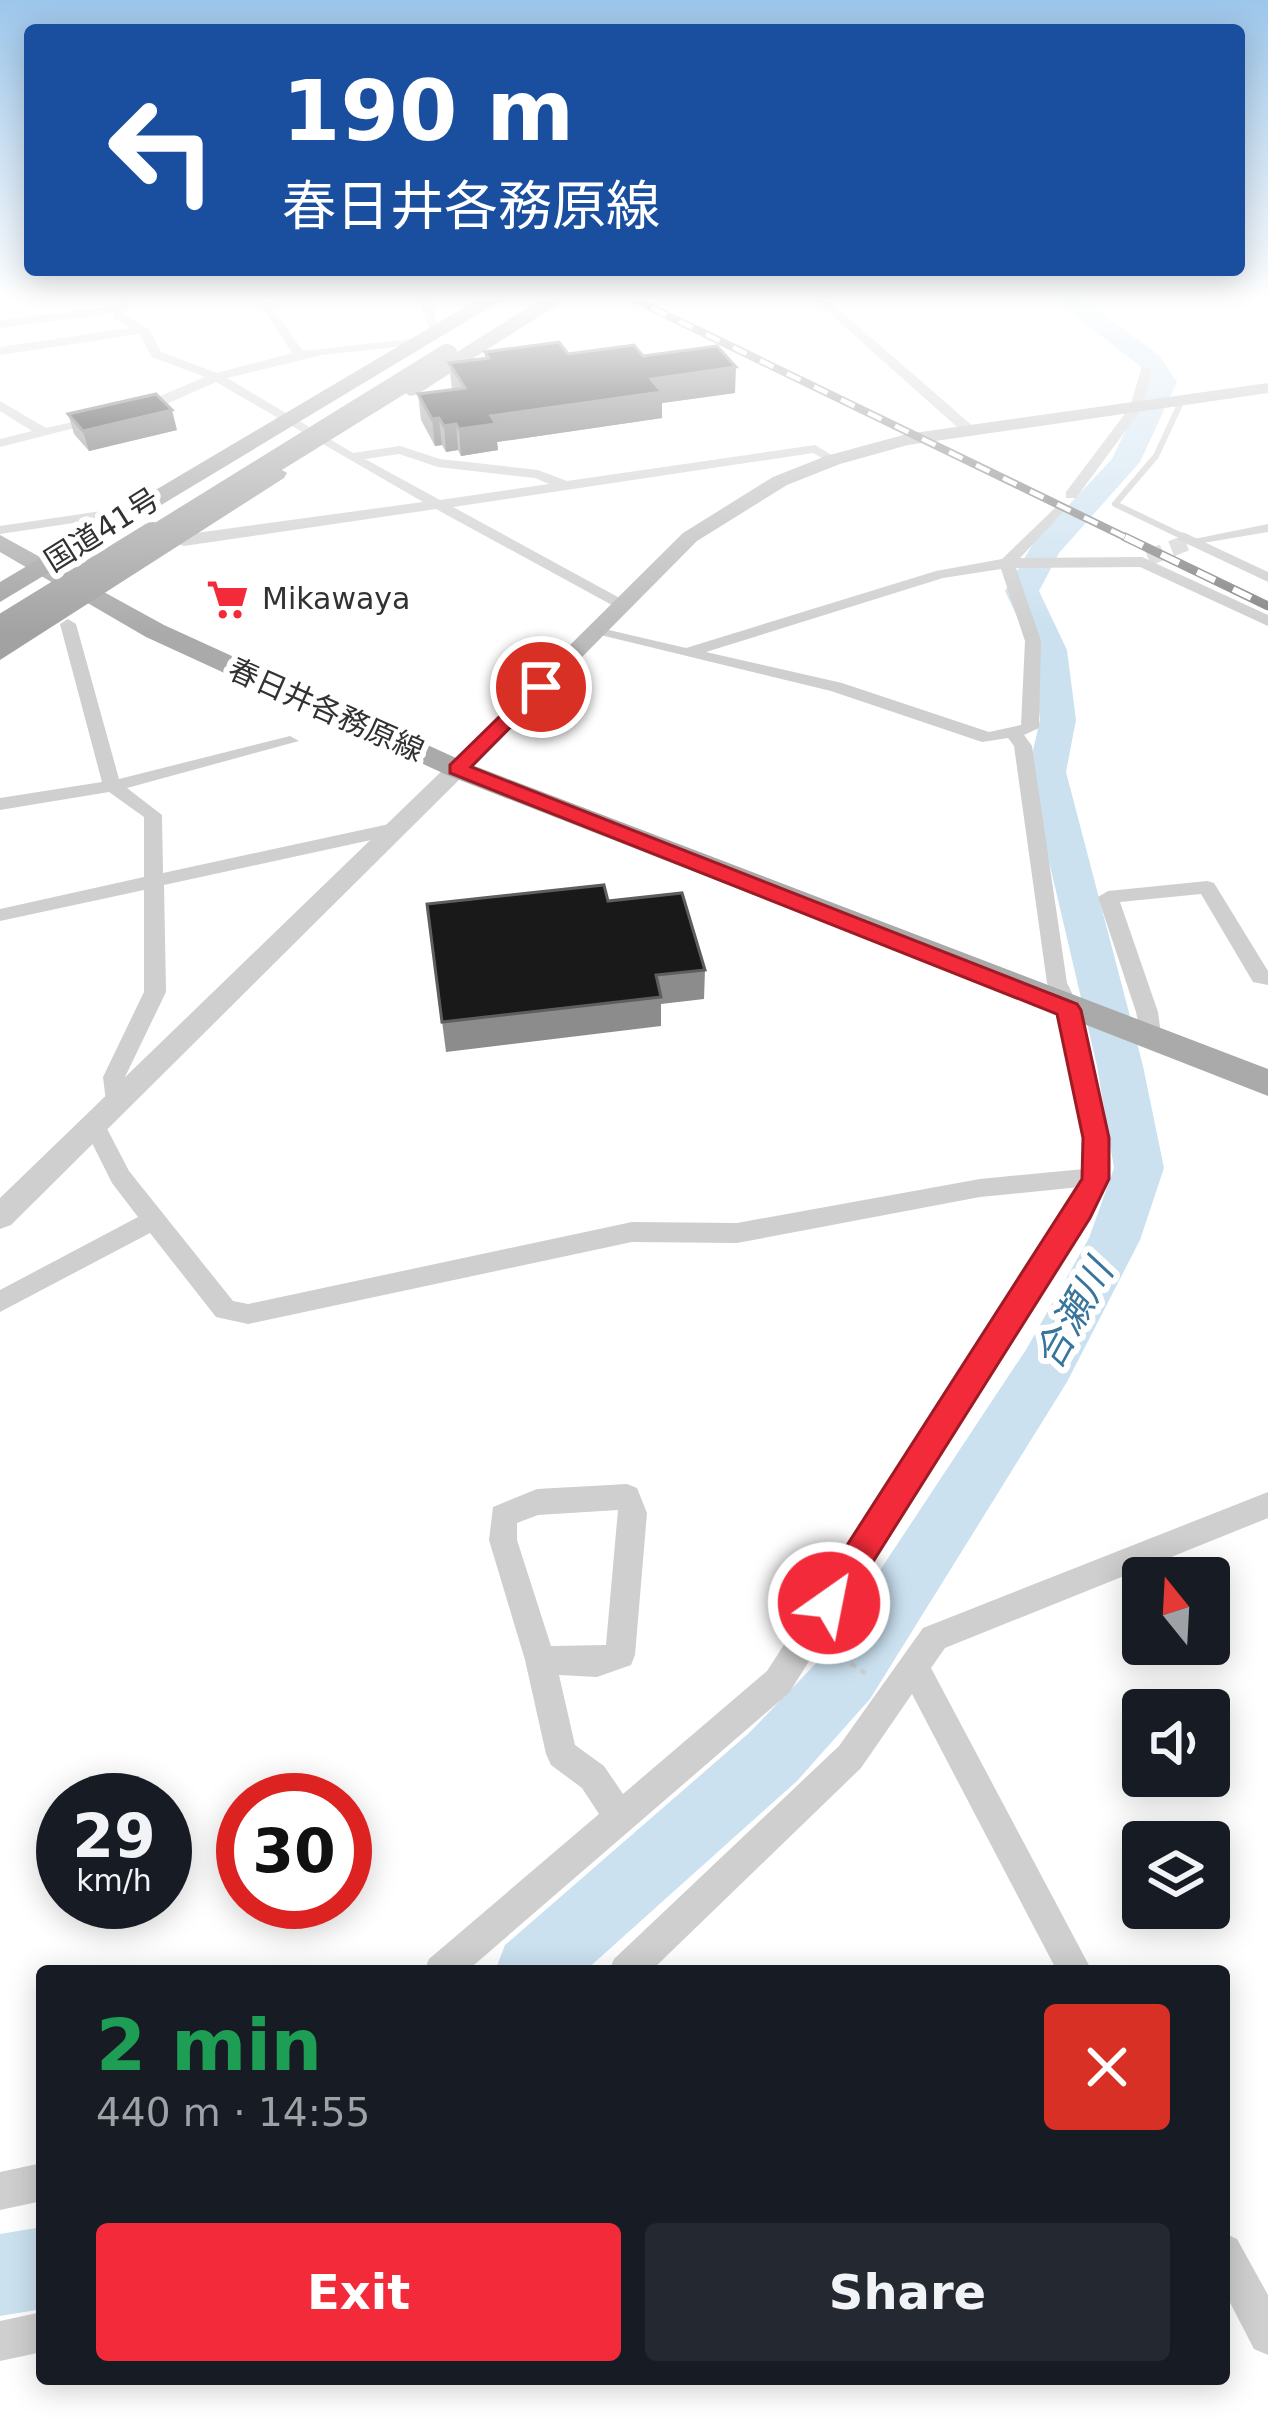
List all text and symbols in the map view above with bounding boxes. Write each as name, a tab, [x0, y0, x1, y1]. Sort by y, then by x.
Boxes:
text: 190 m	[282, 62, 574, 160]
icon: left	[84, 72, 240, 228]
text: 春日井各務原線	[282, 175, 660, 238]
street label: 国道41号	[38, 481, 165, 578]
supermarket icon: Mikawaya	[205, 576, 251, 622]
place label: Mikawaya	[262, 581, 411, 616]
pin	[490, 636, 592, 738]
street label: 春日井各務原線	[223, 651, 429, 768]
icon: arrive	[508, 654, 574, 720]
water label: 合瀬川	[1025, 1249, 1123, 1376]
position arrow	[766, 1540, 892, 1666]
north arrow	[1122, 1557, 1230, 1665]
map controls	[1122, 1557, 1230, 1929]
button: sound	[1122, 1689, 1230, 1797]
speed limit sign: 30	[216, 1773, 372, 1929]
text: 29	[72, 1801, 156, 1871]
button: layers	[1122, 1821, 1230, 1929]
text: km/h	[76, 1863, 152, 1898]
text: 2 min	[96, 2003, 322, 2087]
button: close	[1044, 2004, 1170, 2130]
text: 440 m · 14:55	[96, 2090, 370, 2135]
button: Exit	[96, 2223, 621, 2361]
button: Share	[645, 2223, 1170, 2361]

